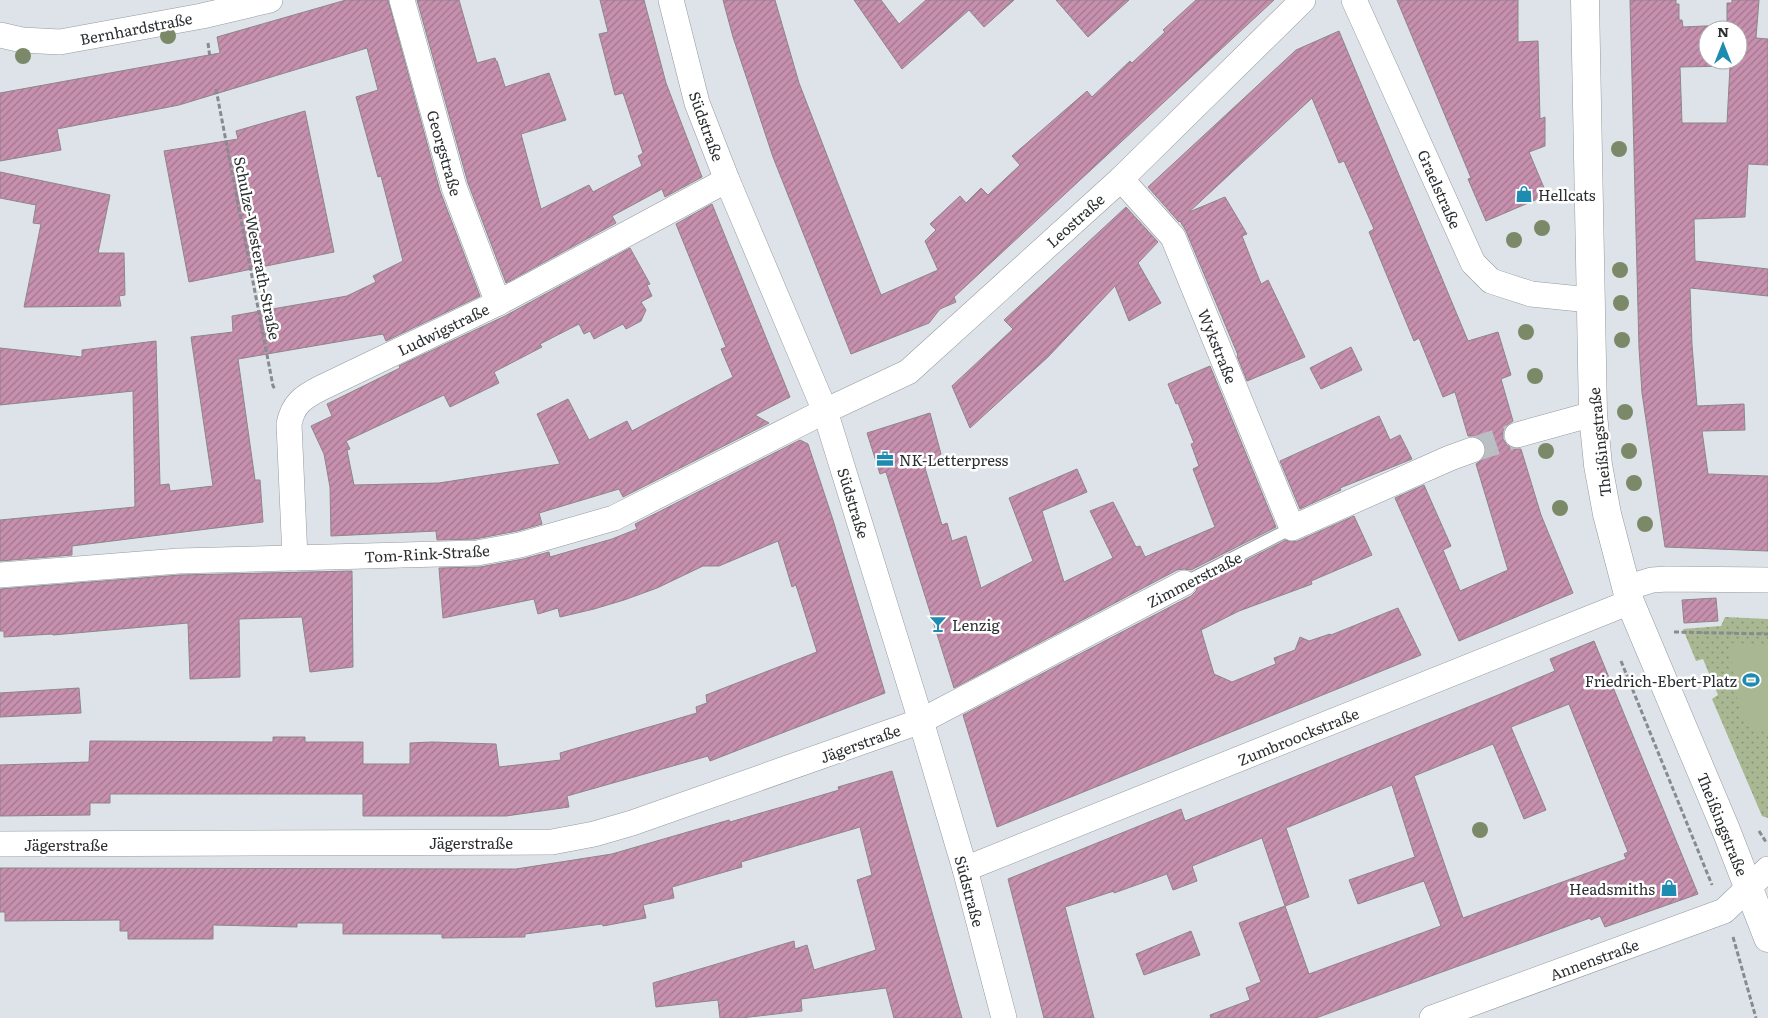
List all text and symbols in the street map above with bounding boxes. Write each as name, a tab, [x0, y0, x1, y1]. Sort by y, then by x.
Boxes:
street label: Bernhardstraße	[78, 6, 194, 50]
north arrow	[1698, 20, 1748, 70]
text: N	[1717, 21, 1729, 41]
street label: Südstraße	[684, 88, 730, 164]
street label: Georgstraße	[422, 107, 468, 199]
street label: Graelstraße	[1412, 146, 1468, 232]
street label: Schulze-Westerath-Straße	[229, 154, 287, 342]
place label: Hellcats	[1538, 183, 1596, 206]
shop icon: Hellcats	[1514, 184, 1534, 204]
street label: Leostraße	[1041, 187, 1109, 252]
street label: Ludwigstraße	[393, 297, 493, 361]
street label: Wykstraße	[1193, 305, 1243, 387]
street label: Theißingstraße	[1582, 386, 1616, 498]
place label: NK-Letterpress	[899, 448, 1009, 471]
office icon: NK-Letterpress	[875, 449, 895, 469]
street label: Südstraße	[832, 465, 876, 541]
street label: Tom-Rink-Straße	[364, 538, 491, 568]
street label: Zimmerstraße	[1142, 545, 1246, 613]
place label: Lenzig	[952, 613, 1000, 636]
bar icon: Lenzig	[928, 614, 948, 634]
place label: Friedrich-Ebert-Platz	[1585, 669, 1737, 692]
sports icon: Friedrich-Ebert-Platz	[1741, 670, 1761, 690]
street label: Zumbroockstraße	[1234, 701, 1362, 771]
street label: Jägerstraße	[817, 718, 904, 768]
street label: Theißingstraße	[1692, 769, 1754, 879]
street label: Jägerstraße	[429, 831, 513, 854]
street label: Jägerstraße	[24, 833, 108, 856]
street label: Südstraße	[949, 853, 991, 929]
place label: Headsmiths	[1569, 877, 1655, 900]
shop icon: Headsmiths	[1659, 878, 1679, 898]
street label: Annenstraße	[1546, 932, 1642, 986]

